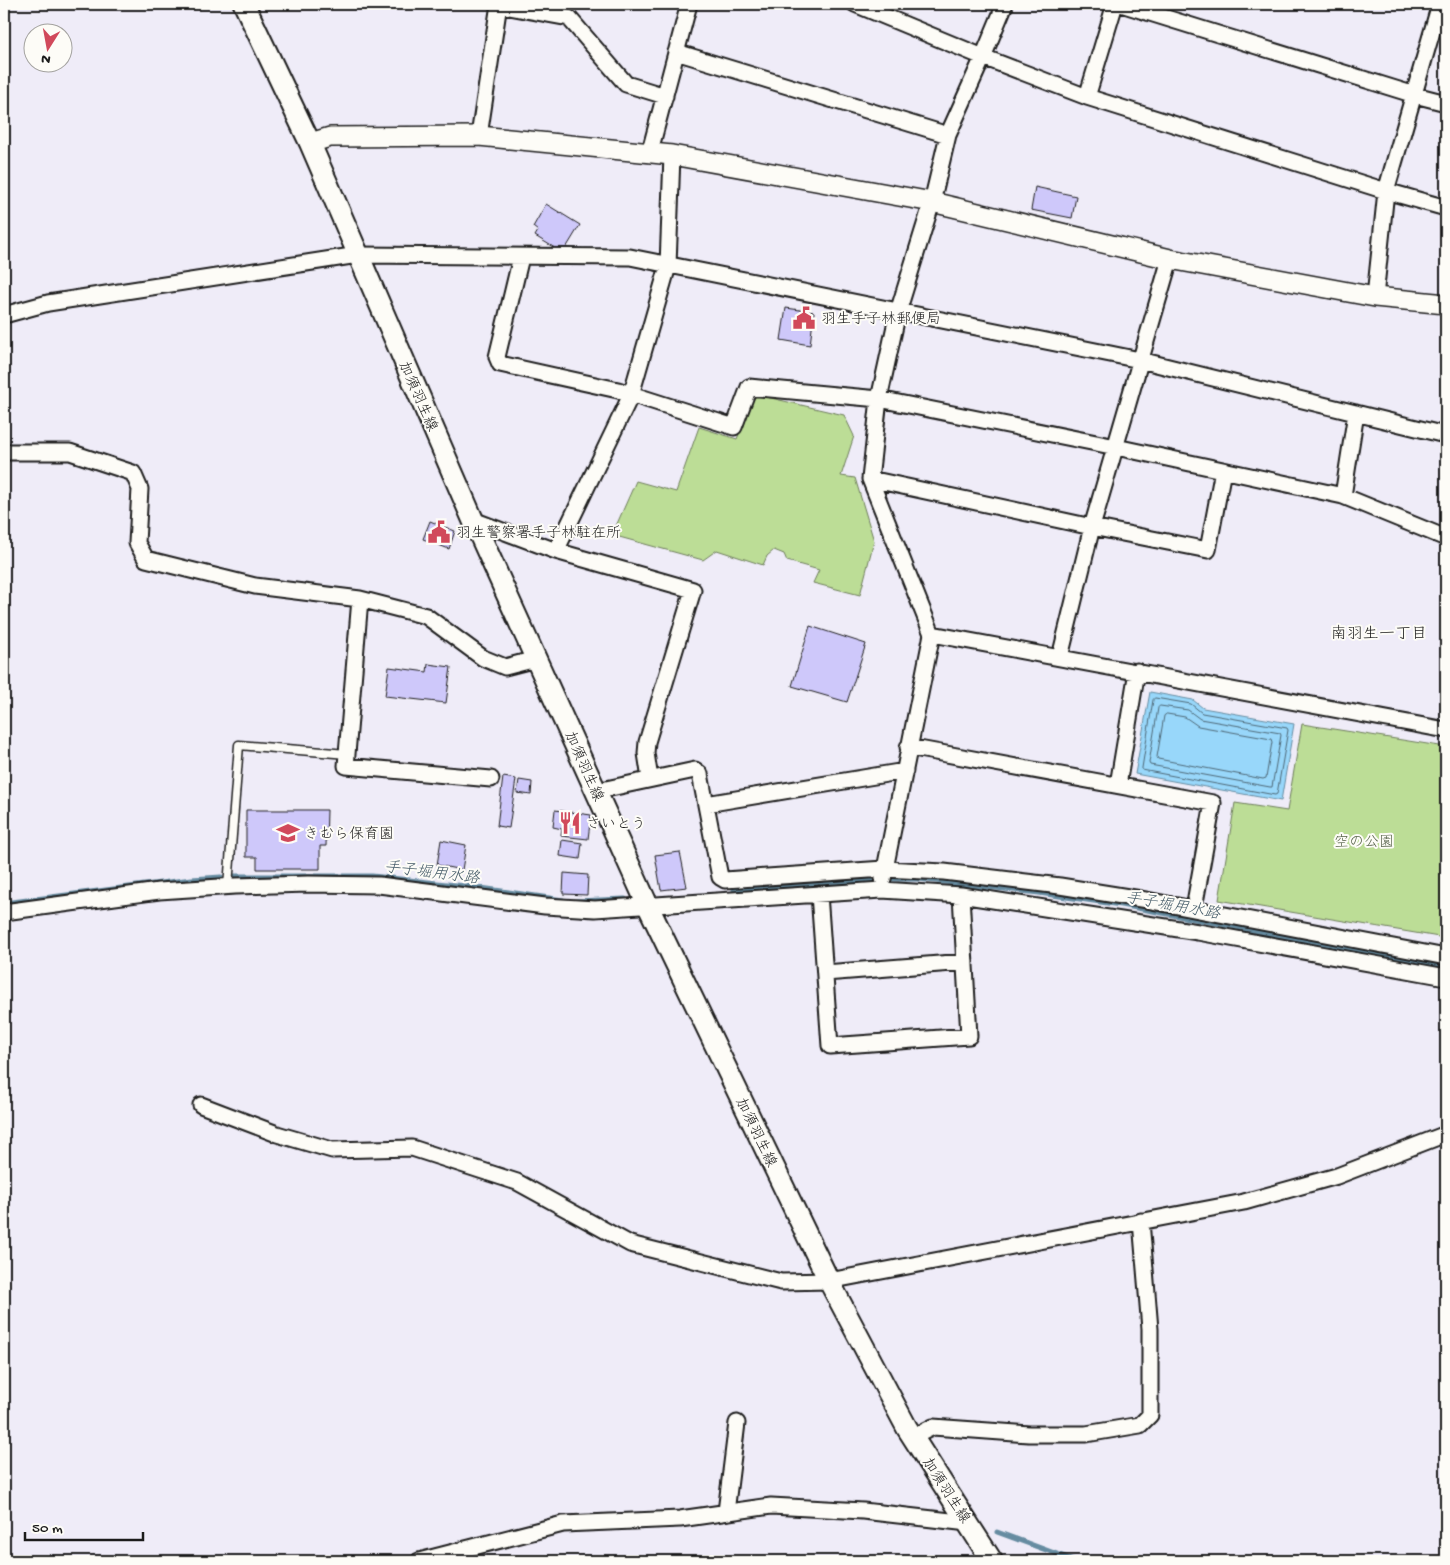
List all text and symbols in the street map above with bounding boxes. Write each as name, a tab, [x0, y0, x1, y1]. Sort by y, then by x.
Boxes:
north arrow	[22, 22, 72, 72]
text: N	[40, 49, 52, 68]
public building icon: 羽生手子林郵便局	[791, 305, 817, 331]
place label: 羽生手子林郵便局	[821, 311, 941, 329]
street label: 加須羽生線	[394, 358, 442, 435]
public building icon: 羽生警察署手子林駐在所	[426, 519, 452, 545]
place label: 羽生警察署手子林駐在所	[456, 524, 621, 543]
district label: 南羽生一丁目	[1331, 624, 1427, 645]
street label: 加須羽生線	[560, 728, 608, 805]
restaurant icon: さいとう	[557, 810, 583, 836]
place label: さいとう	[586, 816, 646, 834]
school or university icon: きむら保育園	[275, 820, 301, 846]
place label: きむら保育園	[304, 825, 394, 844]
park label: 空の公園	[1334, 833, 1394, 852]
water label: 手子堀用水路	[383, 858, 481, 890]
water label: 手子堀用水路	[1123, 889, 1222, 925]
street label: 加須羽生線	[731, 1095, 781, 1171]
street label: 加須羽生線	[917, 1454, 974, 1527]
scale bar	[25, 1510, 142, 1542]
text: 50 m	[32, 1520, 63, 1538]

